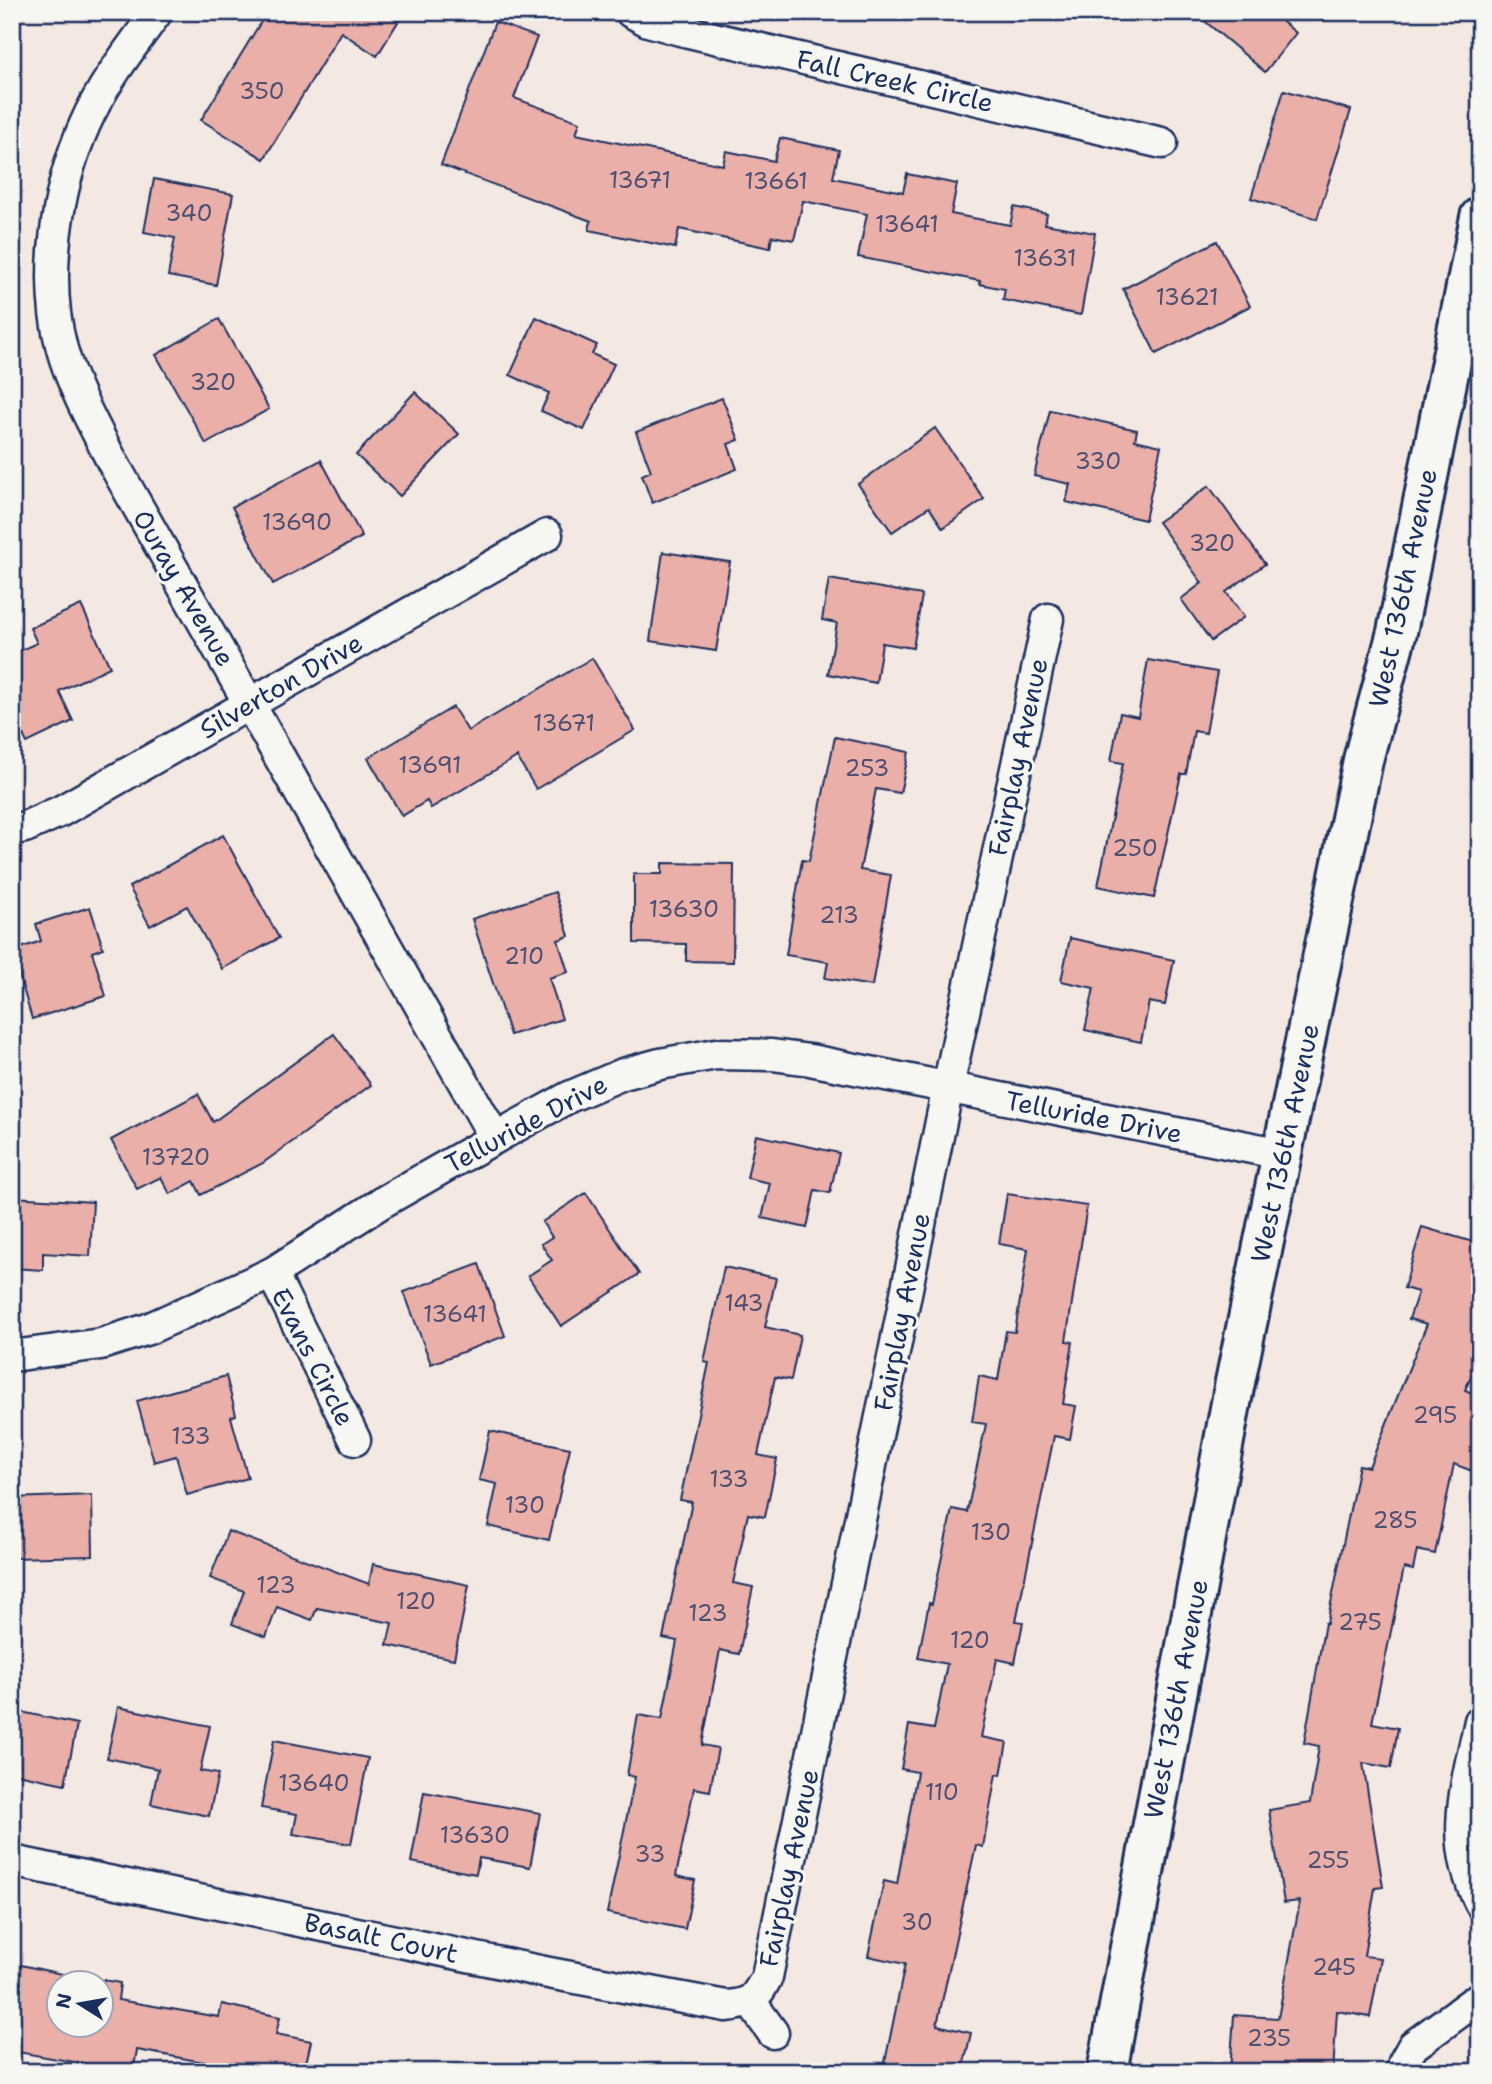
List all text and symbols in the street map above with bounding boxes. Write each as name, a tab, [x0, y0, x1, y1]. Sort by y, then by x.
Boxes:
street label: Fall Creek Circle	[793, 41, 997, 120]
house number: 350	[239, 76, 285, 106]
house number: 13671	[609, 165, 671, 195]
house number: 13661	[744, 166, 808, 196]
house number: 340	[165, 198, 213, 228]
house number: 13641	[875, 209, 939, 239]
house number: 13631	[1013, 243, 1077, 273]
house number: 13621	[1155, 282, 1219, 312]
house number: 320	[190, 367, 236, 397]
house number: 330	[1075, 446, 1121, 476]
street label: West 136th Avenue	[1360, 465, 1445, 711]
street label: Ouray Avenue	[125, 503, 243, 672]
house number: 13690	[262, 507, 332, 537]
house number: 320	[1189, 528, 1235, 558]
street label: Silverton Drive	[193, 625, 369, 746]
street label: Fairplay Avenue	[979, 655, 1056, 859]
house number: 13671	[533, 708, 595, 738]
house number: 13691	[398, 750, 462, 780]
house number: 253	[845, 753, 889, 783]
house number: 250	[1112, 833, 1158, 863]
house number: 13630	[649, 894, 719, 924]
house number: 213	[819, 900, 859, 930]
house number: 210	[504, 941, 544, 971]
street label: West 136th Avenue	[1242, 1020, 1327, 1266]
street label: Telluride Drive	[438, 1066, 613, 1181]
street label: Telluride Drive	[1003, 1082, 1185, 1151]
house number: 13720	[142, 1142, 210, 1172]
street label: Fairplay Avenue	[865, 1210, 938, 1414]
street label: Evans Circle	[264, 1282, 363, 1432]
house number: 143	[724, 1288, 764, 1318]
house number: 13641	[423, 1299, 487, 1329]
house number: 295	[1413, 1400, 1457, 1430]
house number: 133	[171, 1421, 211, 1451]
house number: 133	[709, 1464, 749, 1494]
house number: 130	[505, 1490, 545, 1520]
house number: 285	[1372, 1505, 1418, 1535]
house number: 130	[971, 1517, 1011, 1547]
house number: 123	[256, 1570, 296, 1600]
street label: West 136th Avenue	[1135, 1576, 1216, 1822]
house number: 120	[396, 1586, 436, 1616]
house number: 123	[688, 1598, 728, 1628]
house number: 275	[1338, 1607, 1382, 1637]
house number: 120	[950, 1625, 990, 1655]
street label: Fairplay Avenue	[750, 1766, 827, 1970]
house number: 13640	[278, 1768, 350, 1798]
house number: 110	[925, 1777, 959, 1807]
house number: 13630	[440, 1820, 510, 1850]
house number: 33	[635, 1839, 665, 1869]
house number: 255	[1306, 1845, 1350, 1875]
street label: Basalt Court	[301, 1904, 461, 1971]
house number: 30	[901, 1907, 933, 1937]
house number: 245	[1312, 1952, 1356, 1982]
north arrow	[46, 1968, 116, 2038]
text: N	[50, 1991, 78, 2011]
house number: 235	[1247, 2023, 1291, 2053]

